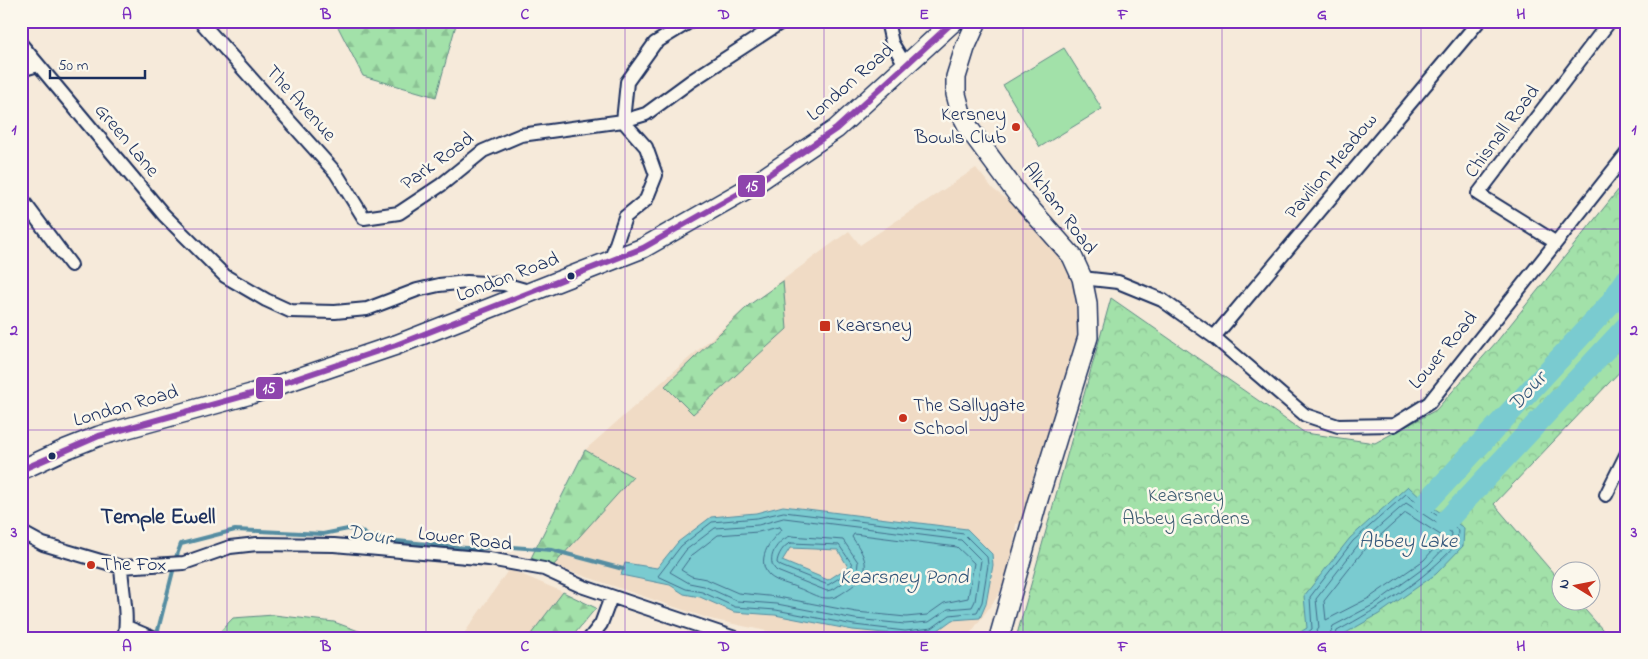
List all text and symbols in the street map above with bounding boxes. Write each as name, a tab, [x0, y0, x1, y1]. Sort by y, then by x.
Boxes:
text: A	[122, 3, 132, 27]
text: B	[320, 3, 332, 27]
text: C	[521, 3, 530, 27]
text: D	[717, 3, 730, 27]
text: E	[919, 3, 929, 27]
text: F	[1117, 3, 1129, 27]
text: G	[1317, 3, 1327, 27]
text: H	[1516, 3, 1526, 27]
street label: London Road	[801, 37, 901, 129]
scale bar	[50, 48, 145, 80]
text: 50 m	[58, 55, 89, 77]
street label: The Avenue	[258, 59, 342, 149]
street label: Chisnall Road	[1458, 79, 1548, 185]
street label: Green Lane	[86, 98, 166, 184]
place label: Kersney Bowls Club	[914, 101, 1006, 153]
street label: Pavilion Meadow	[1279, 107, 1385, 227]
text: 1	[11, 118, 17, 142]
text: 1	[1631, 118, 1637, 142]
marker: Kersney Bowls Club	[1010, 121, 1022, 133]
street label: Park Road	[395, 125, 481, 199]
street label: Alkham Road	[1015, 157, 1103, 261]
line badge: 15	[737, 174, 766, 198]
text: 15	[746, 177, 758, 198]
street label: London Road	[453, 245, 563, 311]
unlabelled marker	[566, 271, 576, 281]
street label: Lower Road	[1402, 305, 1486, 397]
place label: Kearsney	[836, 312, 912, 341]
text: 2	[9, 319, 18, 343]
marker: Kearsney	[818, 319, 832, 333]
text: 2	[1629, 319, 1638, 343]
water label: Dour	[1502, 364, 1556, 419]
line badge: 15	[255, 376, 284, 400]
street label: London Road	[70, 378, 182, 436]
text: 15	[263, 379, 275, 400]
place label: The Sallygate School	[913, 392, 1025, 444]
marker: The Sallygate School	[897, 412, 909, 424]
unlabelled marker	[47, 451, 57, 461]
park label: Kearsney Abbey Gardens	[1122, 482, 1250, 534]
district label: Temple Ewell	[101, 502, 216, 534]
water label: Dour	[344, 517, 396, 555]
street label: Lower Road	[416, 520, 514, 560]
text: 3	[10, 521, 18, 545]
text: 3	[1630, 521, 1638, 545]
water label: Abbey Lake	[1359, 527, 1459, 557]
place label: The Fox	[101, 551, 166, 580]
marker: The Fox	[85, 559, 97, 571]
north arrow	[1550, 562, 1600, 612]
water label: Kearsney Pond	[840, 563, 970, 593]
text: N	[1554, 578, 1576, 590]
text: A	[122, 635, 132, 659]
text: B	[320, 635, 332, 659]
text: C	[521, 635, 530, 659]
text: D	[717, 635, 730, 659]
text: E	[919, 635, 929, 659]
text: F	[1117, 635, 1129, 659]
text: G	[1317, 635, 1327, 659]
text: H	[1516, 635, 1526, 659]

